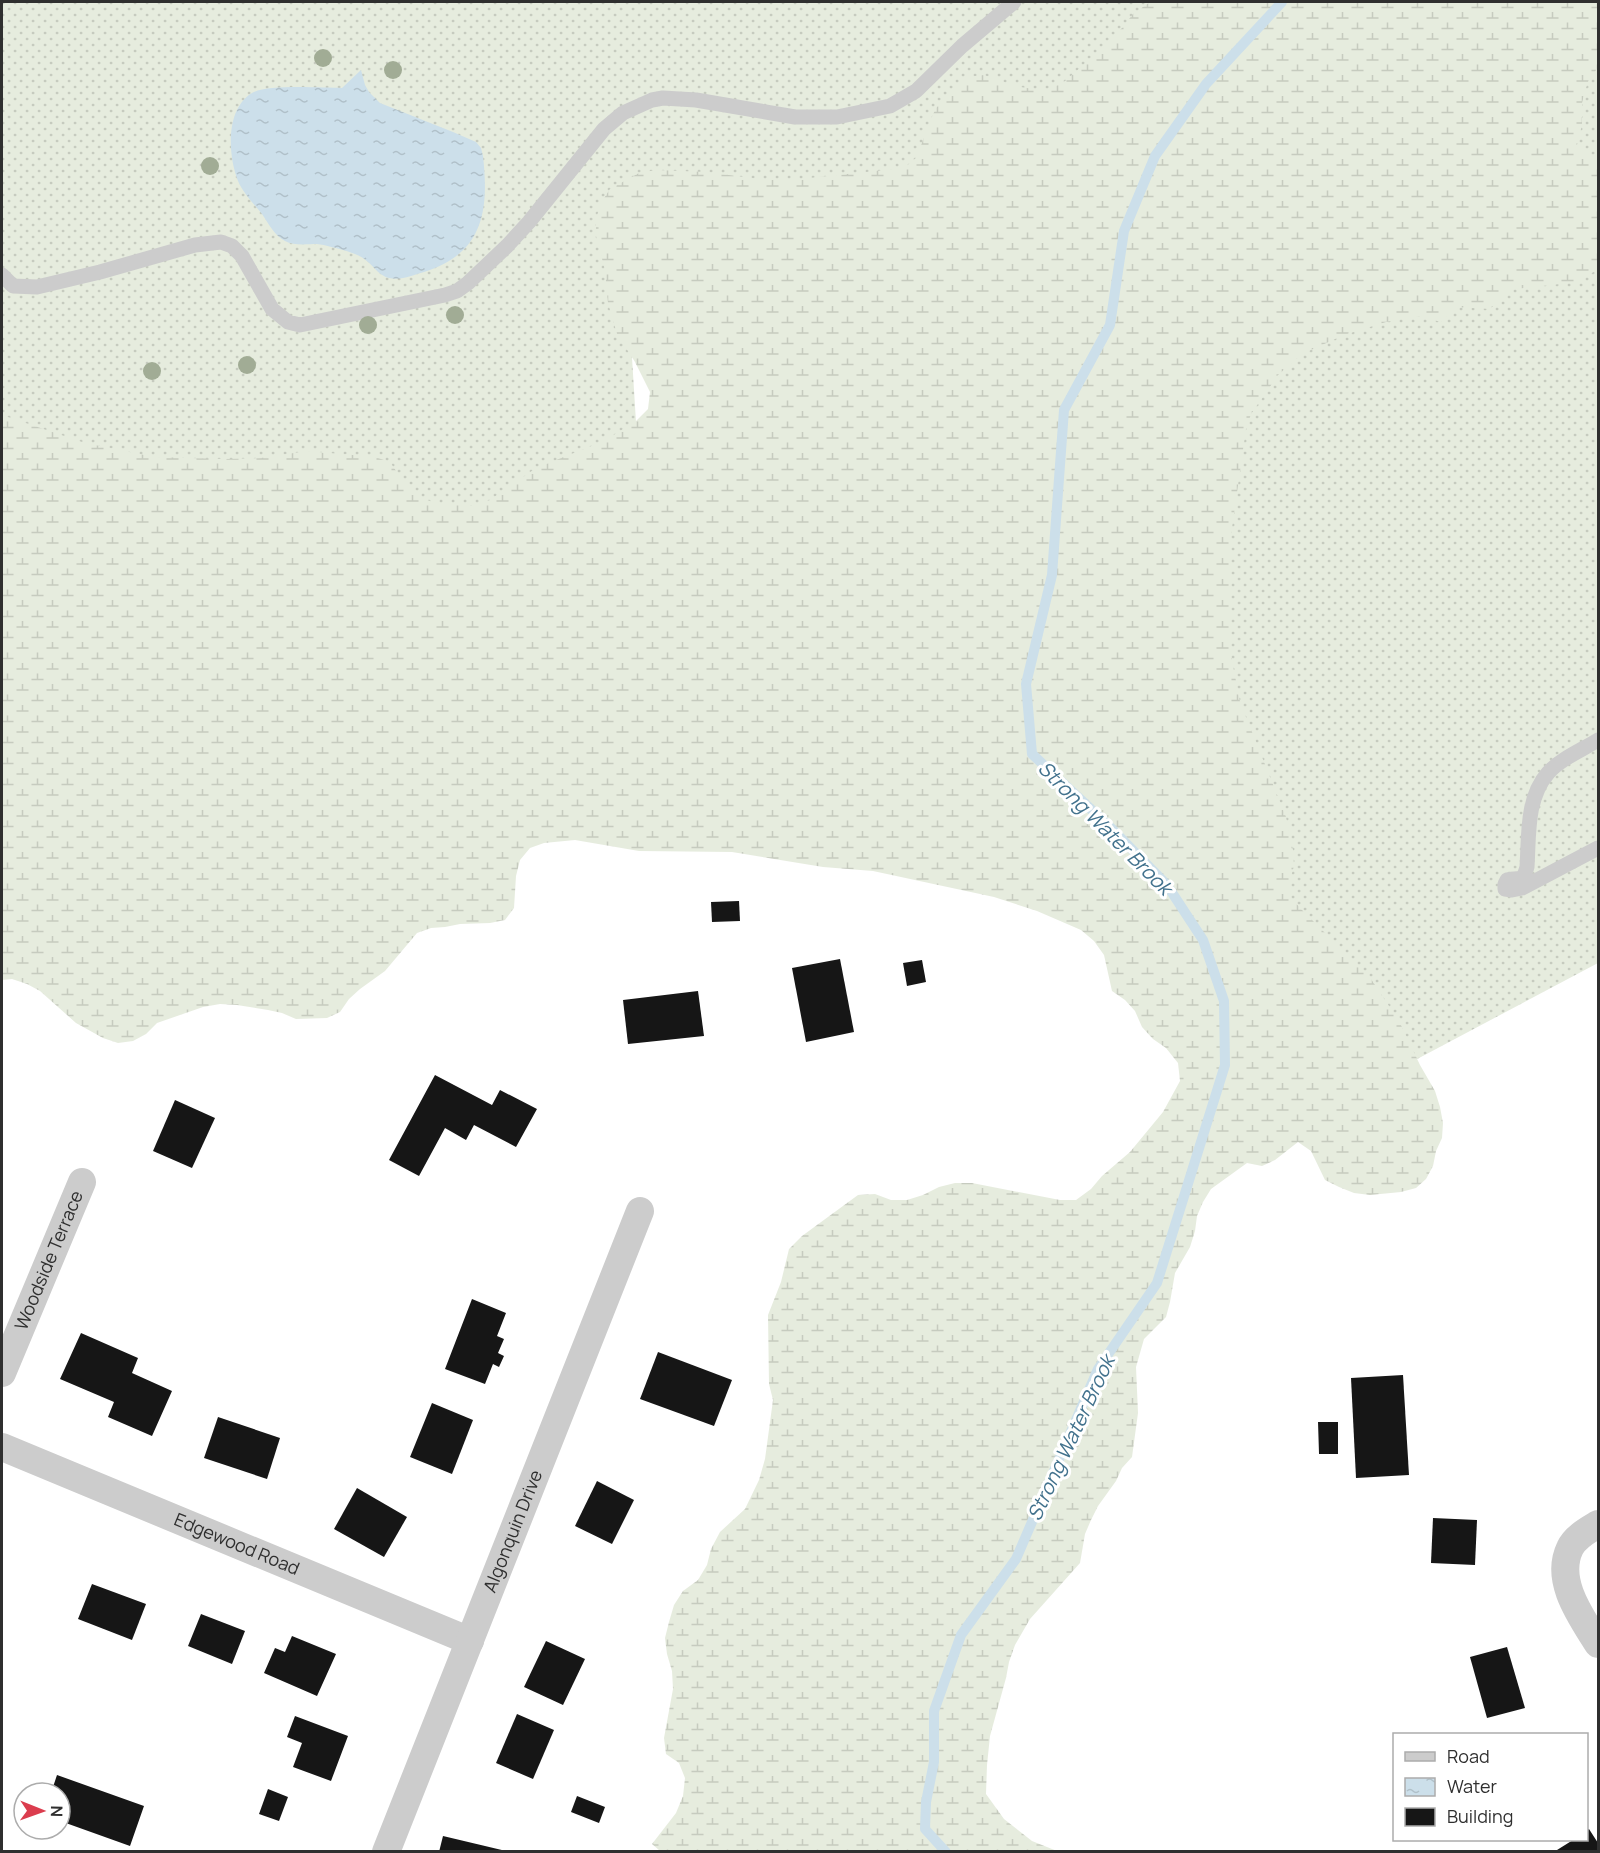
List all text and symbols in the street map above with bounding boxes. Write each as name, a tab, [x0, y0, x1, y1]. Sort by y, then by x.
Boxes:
water label: Strong Water Brook	[1032, 755, 1180, 903]
street label: Woodside Terrace	[8, 1187, 88, 1333]
water label: Strong Water Brook	[1020, 1348, 1122, 1525]
street label: Algonquin Drive	[477, 1466, 547, 1596]
street label: Edgewood Road	[171, 1507, 303, 1580]
legend	[1393, 1733, 1588, 1841]
text: Road	[1447, 1744, 1490, 1768]
text: Water	[1447, 1774, 1497, 1798]
north arrow	[12, 1781, 72, 1841]
text: Building	[1447, 1804, 1513, 1828]
text: N	[46, 1805, 68, 1817]

